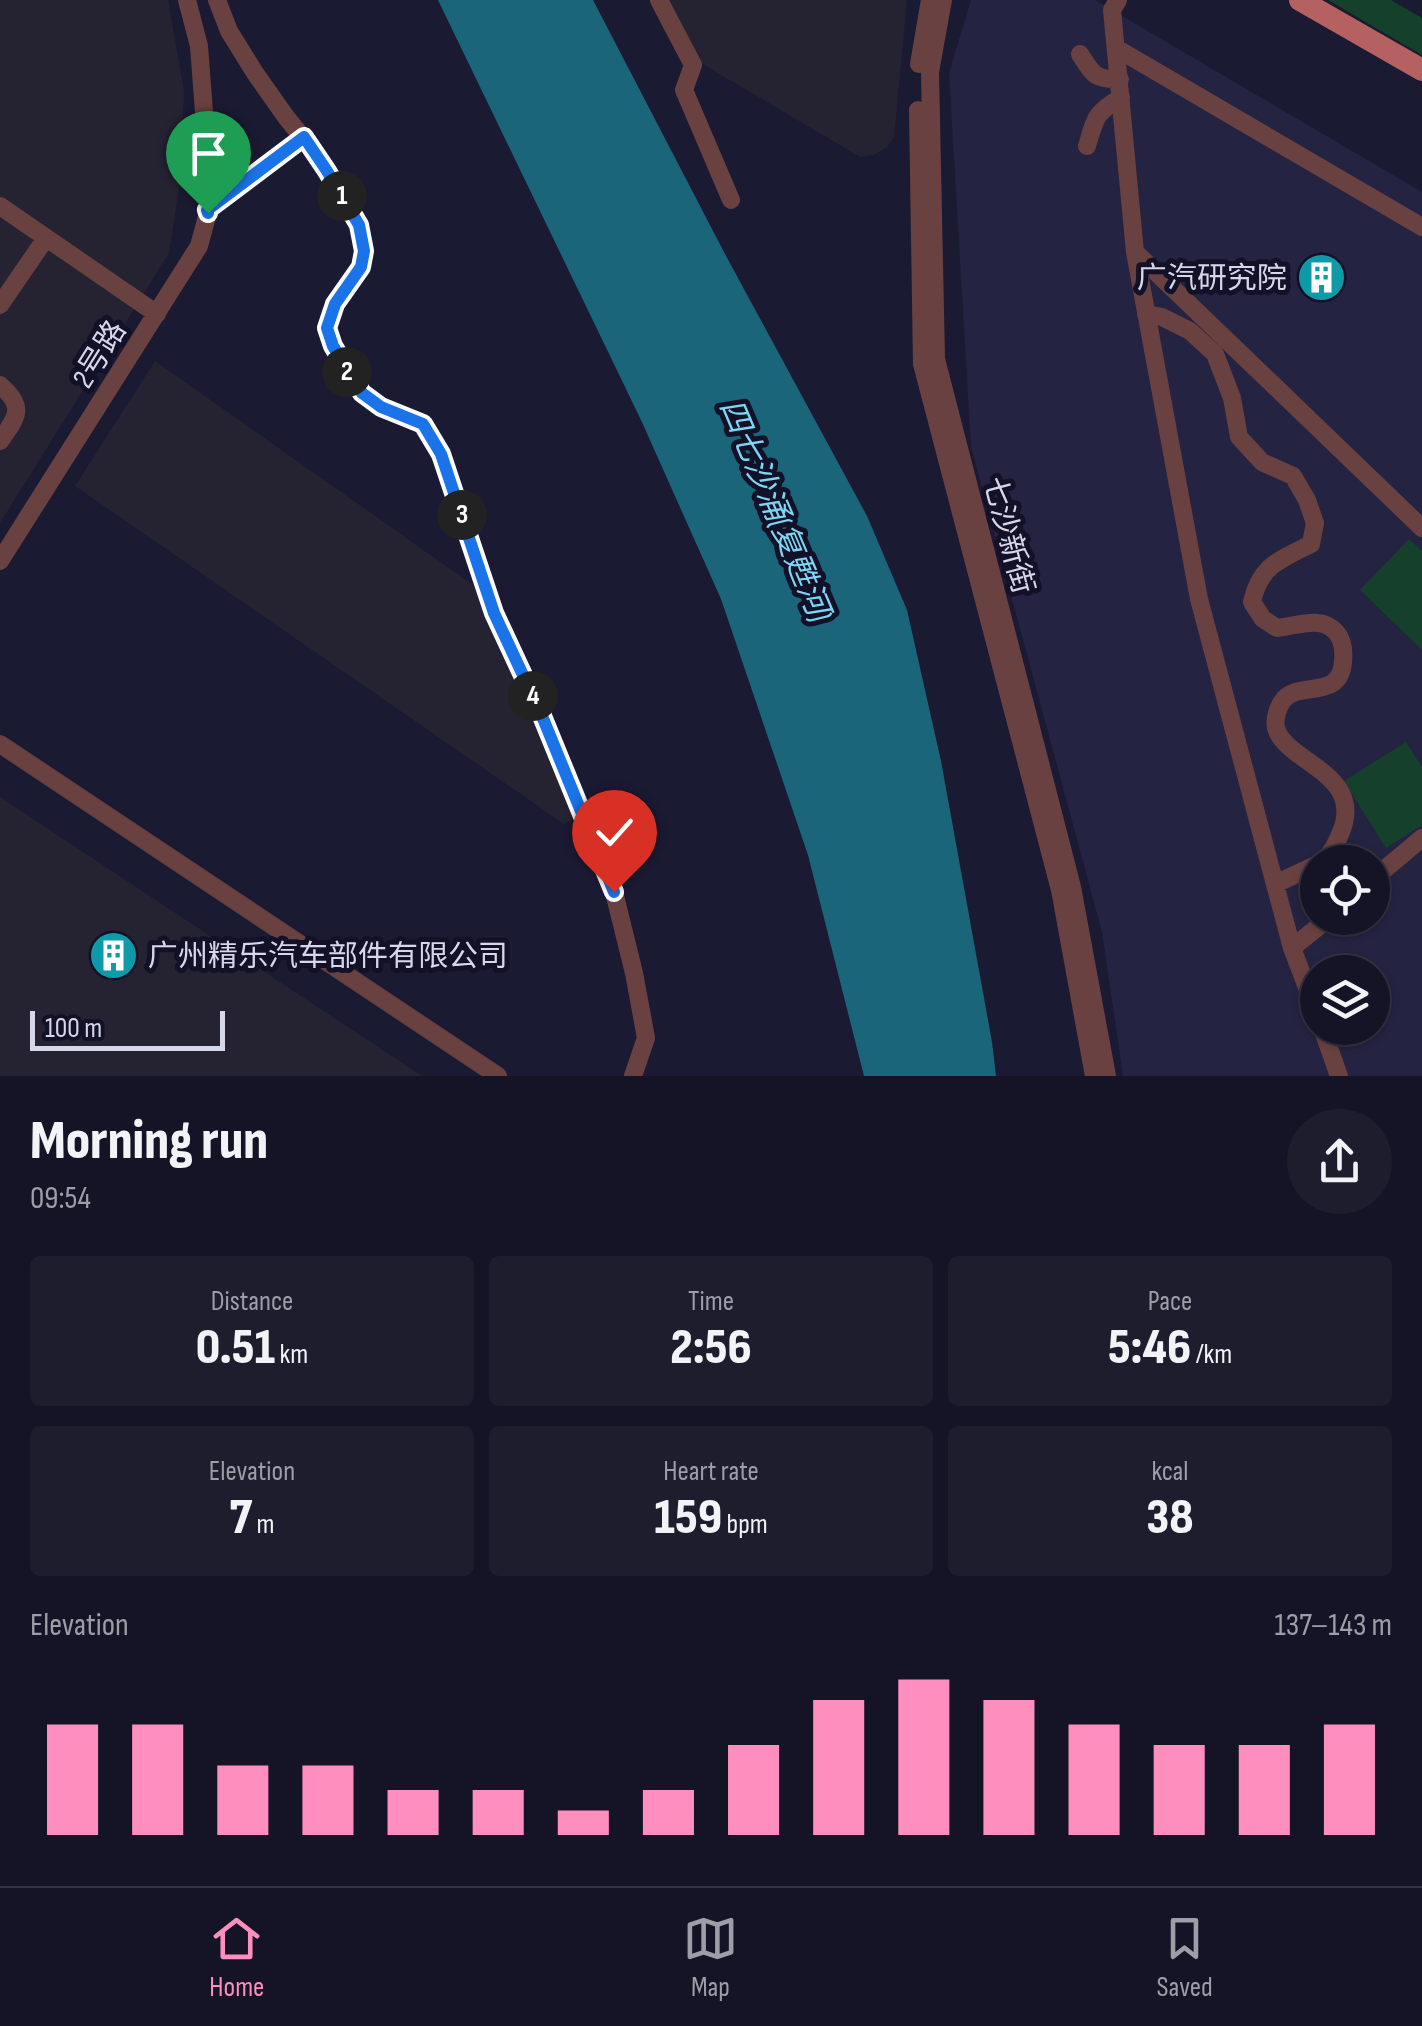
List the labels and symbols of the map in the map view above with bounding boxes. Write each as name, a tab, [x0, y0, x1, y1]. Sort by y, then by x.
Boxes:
pin	[166, 111, 251, 214]
pin: 1	[317, 171, 367, 221]
building icon: 广汽研究院	[1296, 252, 1348, 304]
place label: 广汽研究院	[1137, 261, 1287, 297]
street label: 2号路	[65, 314, 134, 395]
pin: 2	[322, 347, 372, 397]
water label: 四七沙涌(复甦河)	[710, 394, 839, 628]
street label: 七沙新街	[975, 473, 1041, 598]
pin: 3	[437, 490, 487, 540]
pin: 4	[508, 671, 558, 721]
pin	[572, 790, 657, 893]
building icon: 广州精乐汽车部件有限公司	[87, 930, 139, 982]
place label: 广州精乐汽车部件有限公司	[148, 939, 508, 975]
scale bar	[30, 1006, 225, 1050]

